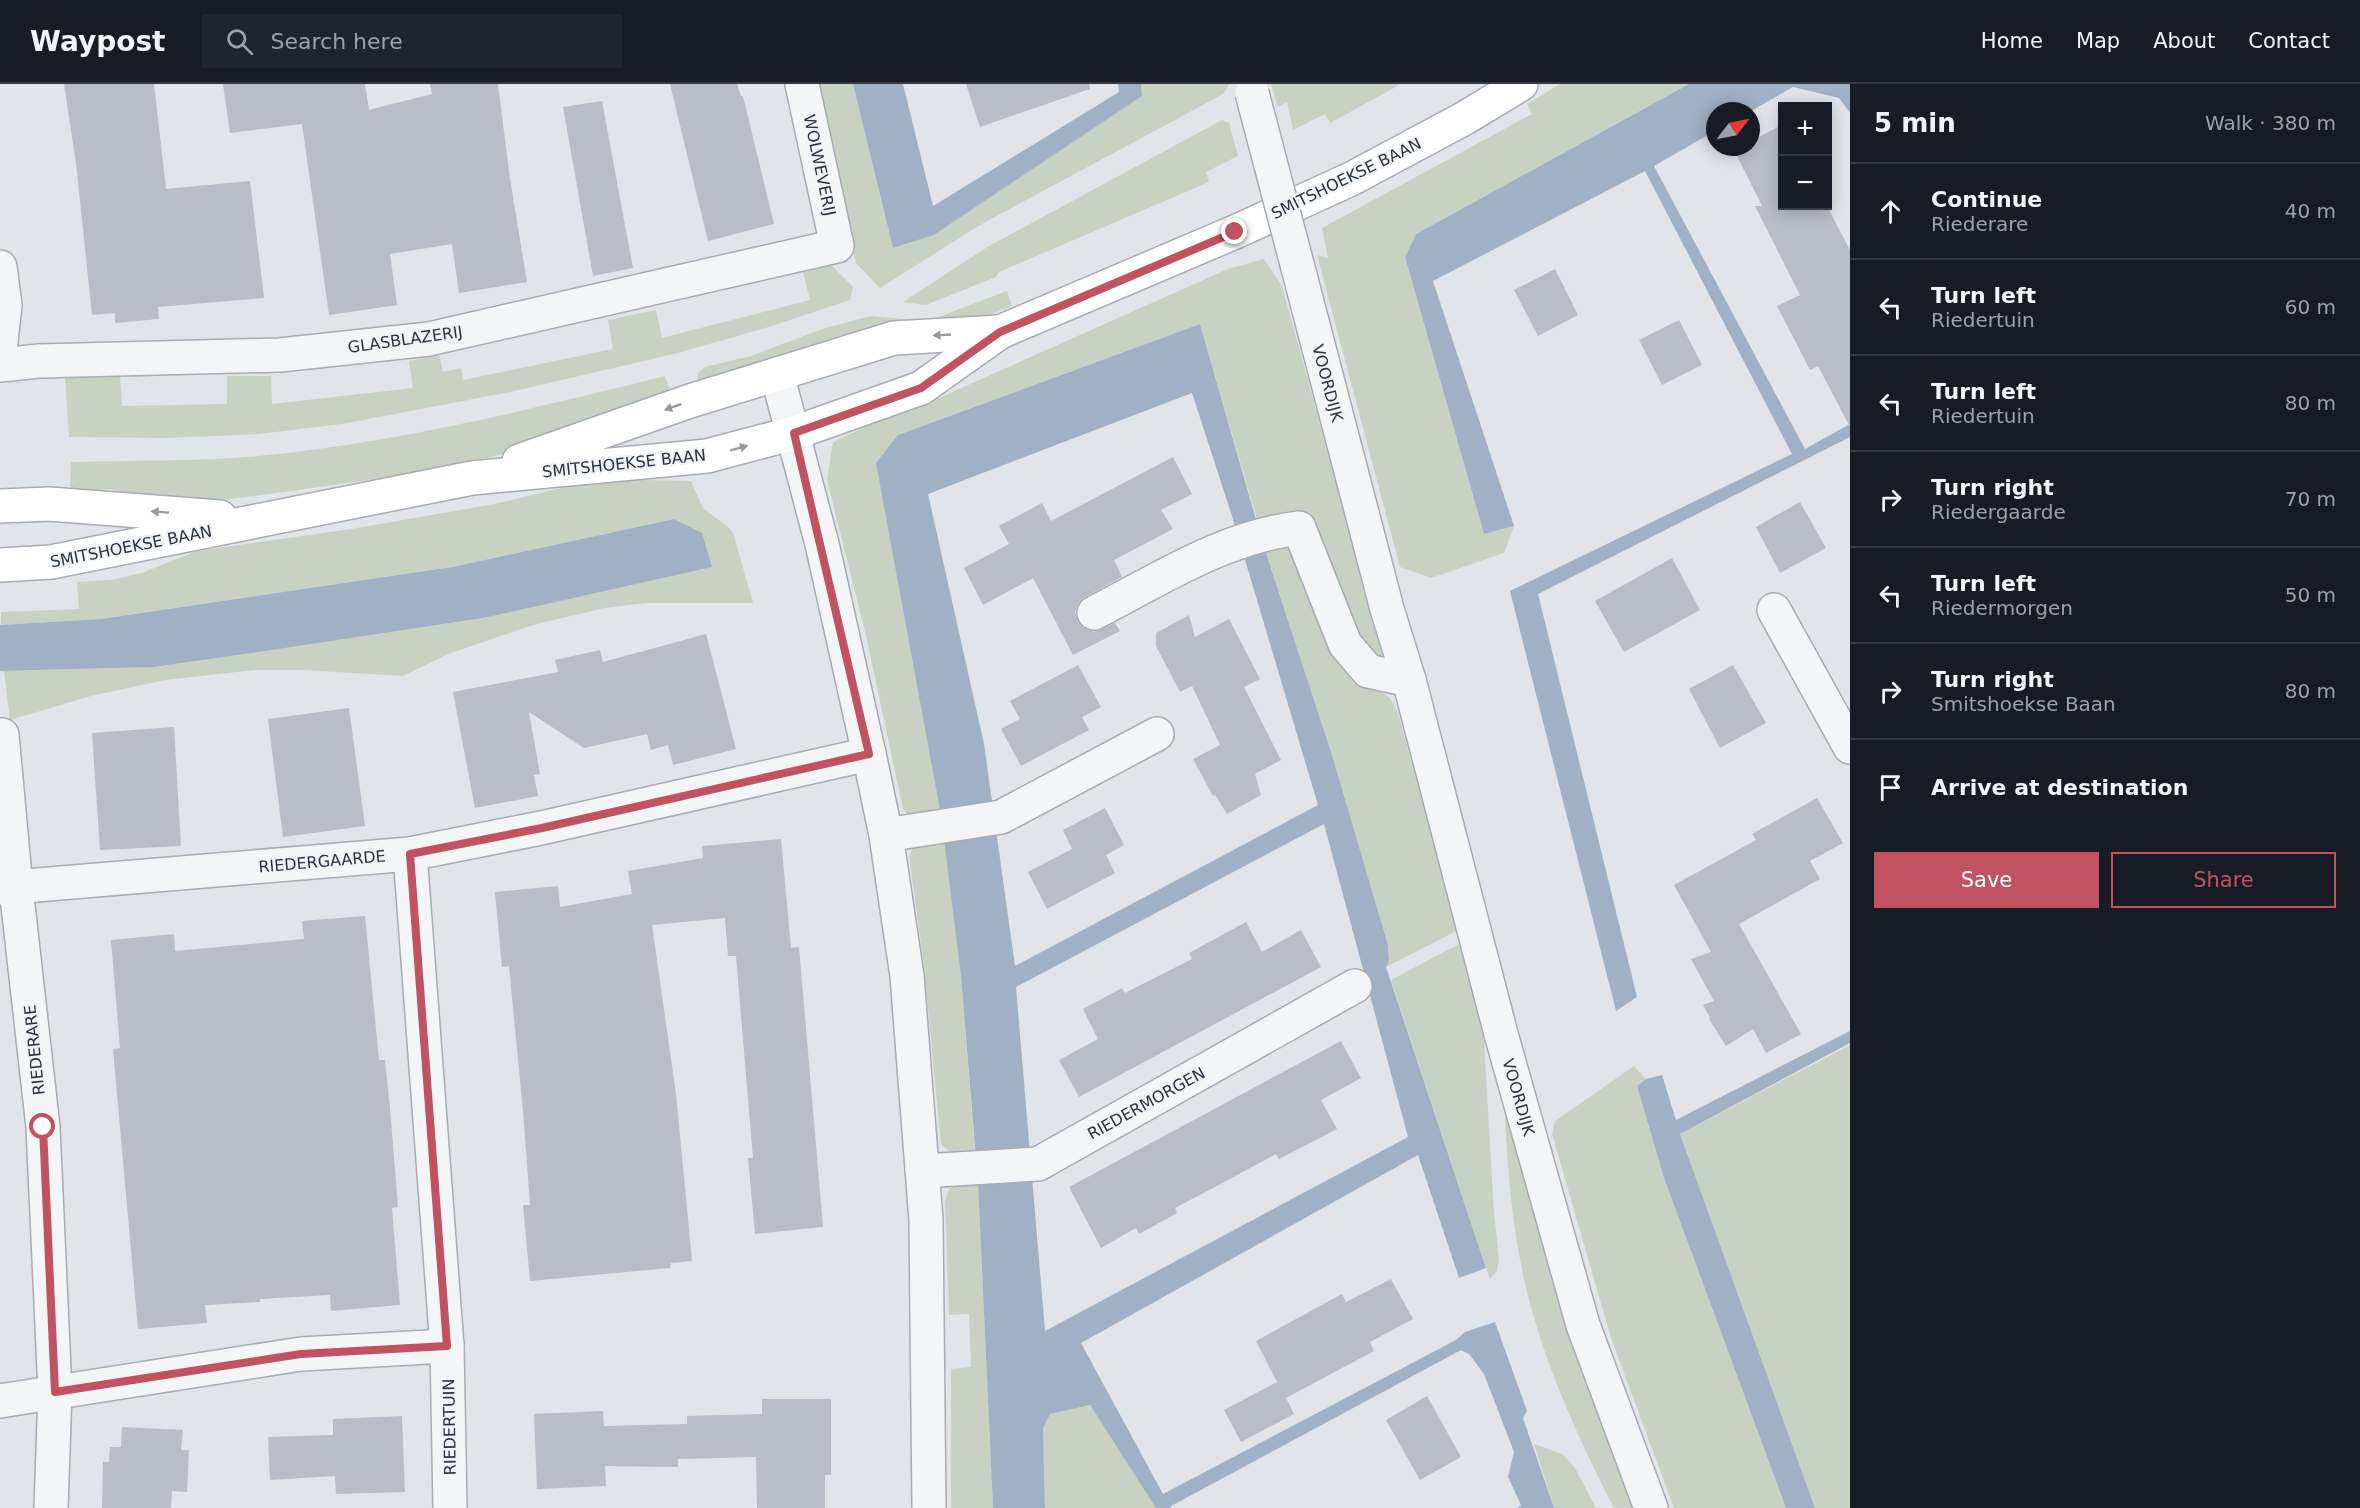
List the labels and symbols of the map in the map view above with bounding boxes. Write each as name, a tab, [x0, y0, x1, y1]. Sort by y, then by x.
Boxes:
north arrow	[1706, 102, 1760, 156]
street label: WOLWEVERIJ	[799, 113, 840, 218]
street label: SMITSHOEKSE BAAN	[1268, 134, 1424, 223]
route end	[1221, 218, 1247, 244]
street label: GLASBLAZERIJ	[347, 322, 464, 357]
one-way arrow	[932, 330, 951, 340]
street label: VOORDIJK	[1308, 342, 1347, 424]
one-way arrow	[664, 402, 682, 412]
one-way arrow	[730, 443, 748, 452]
street label: SMITSHOEKSE BAAN	[541, 445, 707, 482]
one-way arrow	[151, 508, 170, 517]
street label: SMITSHOEKSE BAAN	[49, 521, 214, 572]
street label: RIEDERGAARDE	[258, 846, 387, 877]
street label: RIEDERARE	[20, 1004, 49, 1096]
street label: VOORDIJK	[1498, 1056, 1539, 1138]
street label: RIEDERMORGEN	[1084, 1063, 1208, 1144]
route start	[29, 1113, 55, 1139]
street label: RIEDERTUIN	[439, 1379, 460, 1475]

